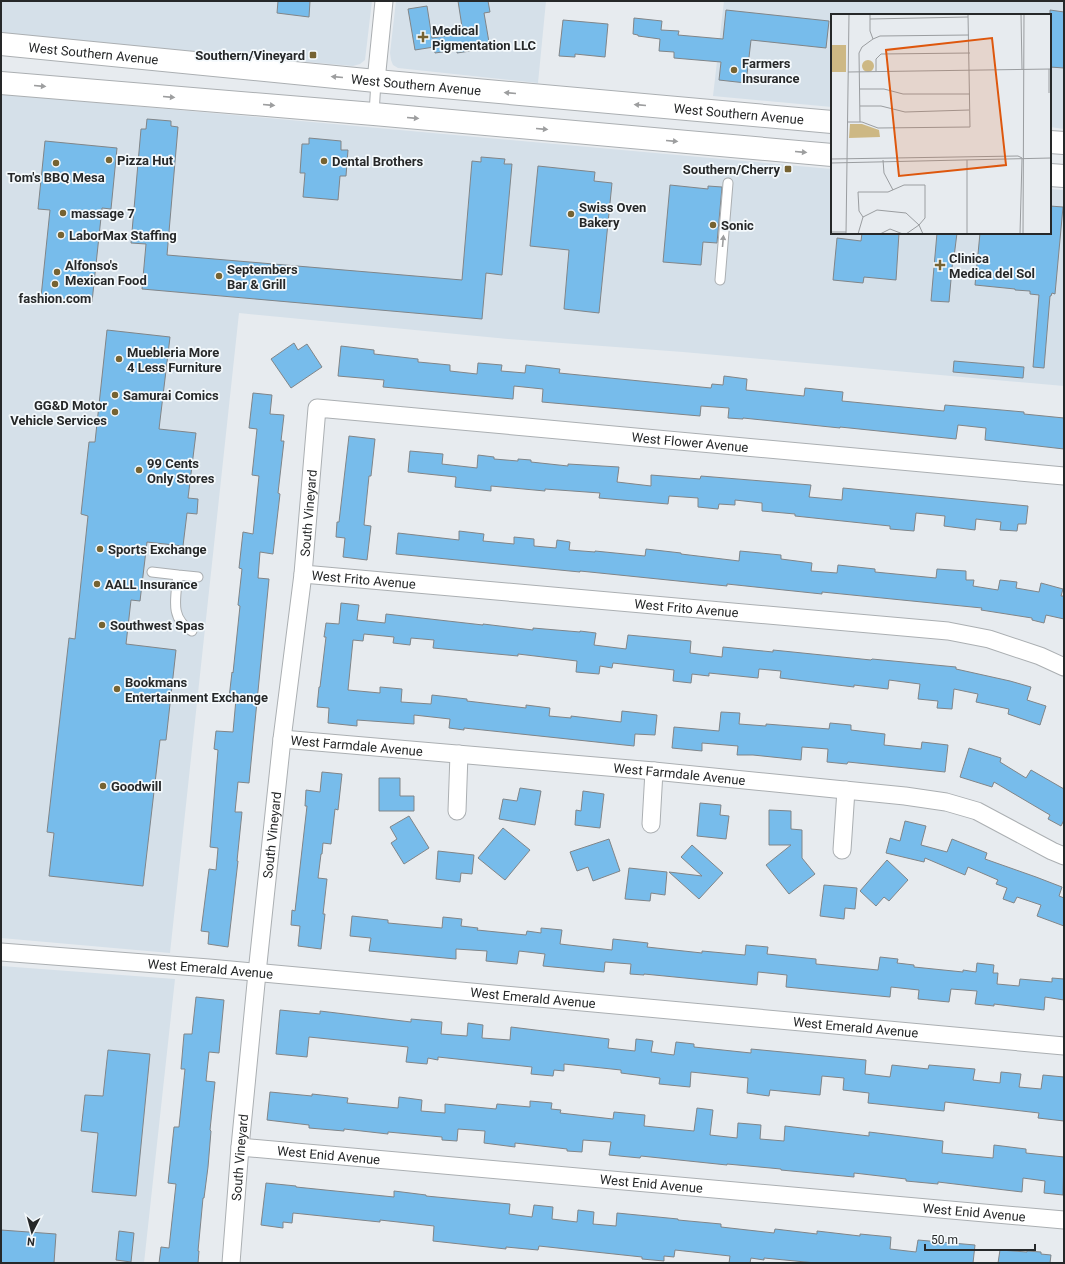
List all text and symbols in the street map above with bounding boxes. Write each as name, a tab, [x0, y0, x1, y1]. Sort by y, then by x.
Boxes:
inset map	[831, 14, 1051, 234]
place label: Medical Pigmentation LLC	[432, 23, 537, 53]
marker: Medical Pigmentation LLC	[417, 31, 429, 43]
street label: West Southern Avenue	[28, 40, 159, 68]
place label: Southern/Vineyard	[195, 48, 305, 63]
marker: Southern/Vineyard	[308, 50, 318, 60]
place label: Farmers Insurance	[742, 56, 800, 86]
marker: Farmers Insurance	[729, 65, 739, 75]
street label: West Southern Avenue	[350, 72, 482, 98]
one-way arrow	[331, 74, 343, 81]
one-way arrow	[34, 83, 46, 90]
one-way arrow	[504, 90, 516, 96]
one-way arrow	[163, 94, 175, 101]
one-way arrow	[634, 101, 646, 108]
street label: West Southern Avenue	[673, 101, 804, 127]
one-way arrow	[263, 102, 275, 109]
one-way arrow	[407, 114, 419, 121]
one-way arrow	[536, 126, 548, 133]
one-way arrow	[666, 137, 678, 144]
one-way arrow	[795, 149, 807, 156]
place label: Pizza Hut	[117, 153, 174, 168]
place label: Dental Brothers	[332, 154, 423, 169]
marker: Pizza Hut	[104, 155, 114, 165]
marker: Dental Brothers	[319, 156, 329, 166]
marker: Tom's BBQ Mesa	[51, 158, 61, 168]
place label: Southern/Cherry	[683, 162, 780, 177]
marker: Southern/Cherry	[783, 164, 793, 174]
place label: Tom's BBQ Mesa	[7, 170, 105, 185]
place label: Swiss Oven Bakery	[579, 200, 646, 230]
place label: massage 7	[71, 206, 135, 221]
marker: massage 7	[58, 208, 68, 218]
marker: Swiss Oven Bakery	[566, 209, 576, 219]
place label: Sonic	[721, 218, 754, 233]
marker: Sonic	[708, 220, 718, 230]
place label: LaborMax Staffing	[69, 228, 177, 243]
marker: LaborMax Staffing	[56, 230, 66, 240]
one-way arrow	[720, 235, 727, 247]
place label: Clinica Medica del Sol	[949, 251, 1035, 281]
place label: Alfonso's Mexican Food	[65, 258, 147, 288]
marker: Clinica Medica del Sol	[934, 259, 946, 271]
place label: Septembers Bar & Grill	[227, 262, 298, 292]
marker: Alfonso's Mexican Food	[52, 267, 62, 277]
marker: Septembers Bar & Grill	[214, 271, 224, 281]
marker: fashion.com	[50, 279, 60, 289]
place label: fashion.com	[19, 291, 91, 306]
place label: Muebleria More 4 Less Furniture	[127, 345, 221, 375]
marker: Muebleria More 4 Less Furniture	[114, 354, 124, 364]
place label: Samurai Comics	[123, 388, 219, 403]
marker: Samurai Comics	[110, 390, 120, 400]
place label: GG&D Motor Vehicle Services	[10, 398, 107, 428]
marker: GG&D Motor Vehicle Services	[110, 407, 120, 417]
street label: West Flower Avenue	[631, 430, 749, 455]
place label: 99 Cents Only Stores	[147, 456, 215, 486]
marker: 99 Cents Only Stores	[134, 465, 144, 475]
street label: South Vineyard	[297, 469, 320, 557]
place label: Sports Exchange	[108, 542, 207, 557]
marker: Sports Exchange	[95, 544, 105, 554]
street label: West Frito Avenue	[311, 568, 416, 592]
place label: AALL Insurance	[105, 577, 197, 592]
marker: AALL Insurance	[92, 579, 102, 589]
street label: West Frito Avenue	[634, 596, 739, 620]
place label: Southwest Spas	[110, 618, 204, 633]
marker: Southwest Spas	[97, 620, 107, 630]
place label: Bookmans Entertainment Exchange	[125, 675, 268, 705]
marker: Bookmans Entertainment Exchange	[112, 684, 122, 694]
street label: West Farmdale Avenue	[290, 733, 423, 759]
street label: West Farmdale Avenue	[613, 761, 746, 788]
place label: Goodwill	[111, 779, 162, 794]
marker: Goodwill	[98, 781, 108, 791]
street label: South Vineyard	[260, 791, 284, 879]
street label: West Emerald Avenue	[147, 956, 274, 982]
street label: West Emerald Avenue	[470, 985, 596, 1011]
street label: West Emerald Avenue	[792, 1014, 919, 1041]
street label: South Vineyard	[229, 1113, 251, 1201]
street label: West Enid Avenue	[276, 1143, 381, 1167]
street label: West Enid Avenue	[599, 1172, 704, 1196]
street label: West Enid Avenue	[922, 1201, 1026, 1225]
north arrow	[12, 1212, 52, 1252]
scale bar	[925, 1226, 1035, 1252]
text: 50 m	[931, 1233, 958, 1247]
text: N	[26, 1235, 36, 1248]

